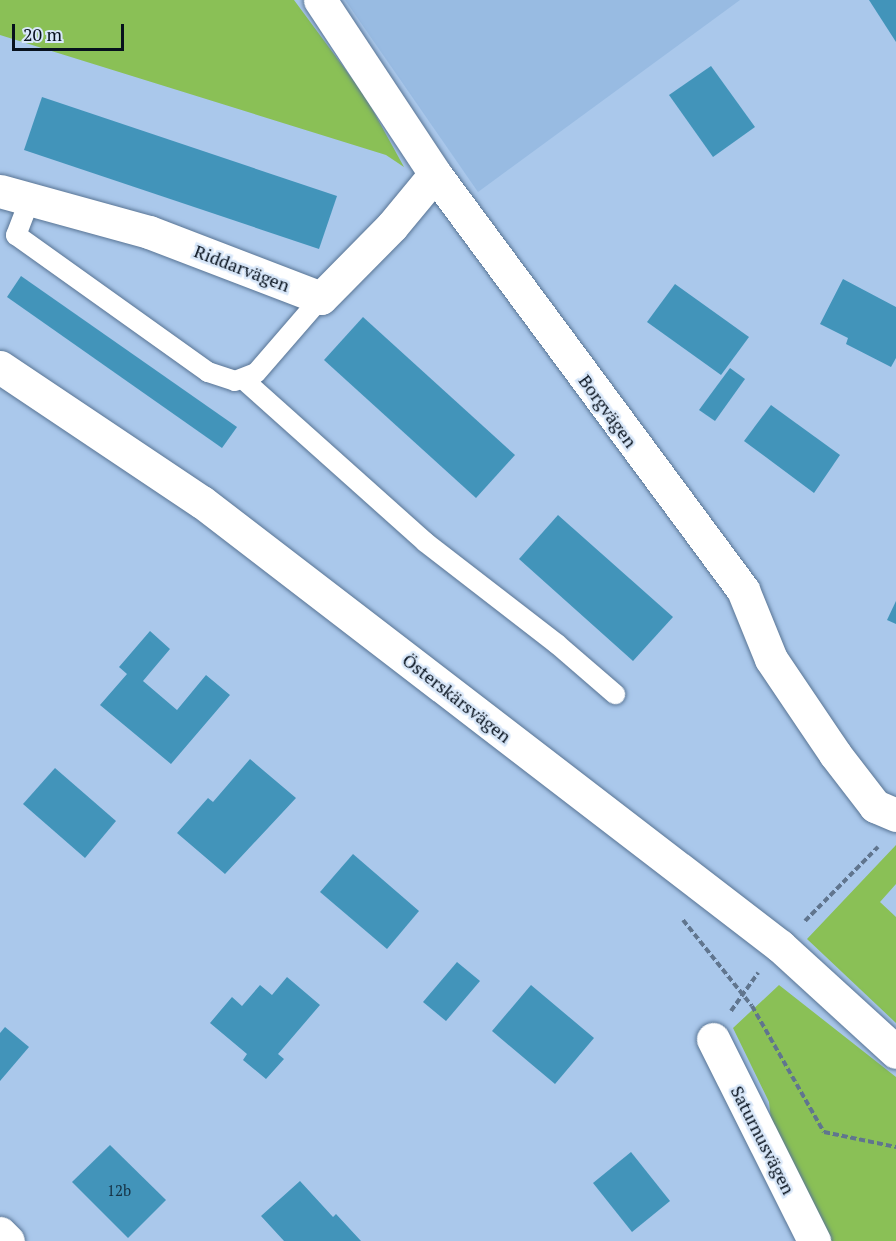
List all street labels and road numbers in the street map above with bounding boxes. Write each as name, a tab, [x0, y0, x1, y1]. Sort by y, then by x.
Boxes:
street label: Riddarvägen	[191, 240, 293, 296]
street label: Borgvägen	[574, 370, 642, 452]
street label: Österskärsvägen	[398, 649, 516, 747]
street label: Saturnusvägen	[726, 1082, 800, 1198]

